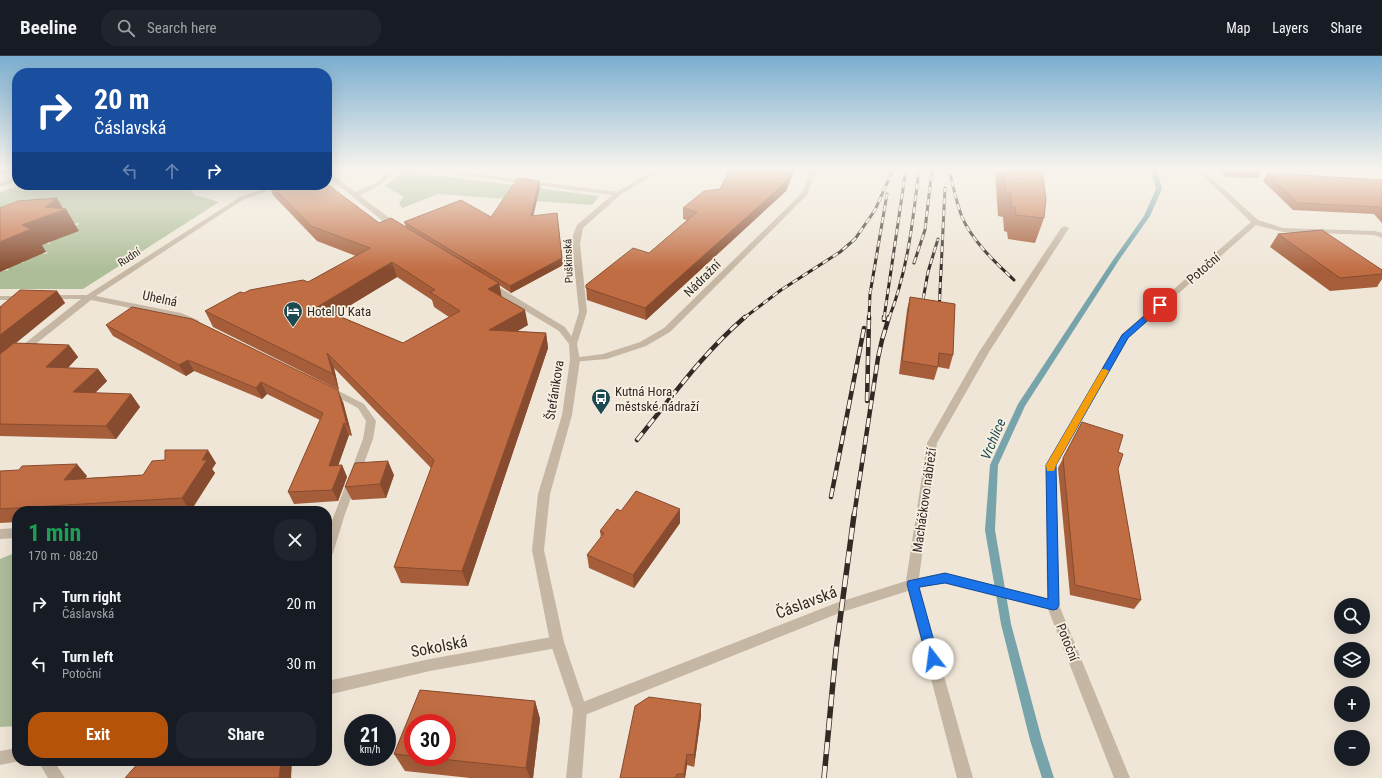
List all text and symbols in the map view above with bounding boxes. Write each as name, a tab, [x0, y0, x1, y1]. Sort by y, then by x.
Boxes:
search box	[101, 10, 381, 46]
text: Beeline	[20, 16, 77, 39]
icon: search	[115, 17, 137, 39]
text: Search here	[147, 19, 217, 37]
text: Map	[1226, 20, 1250, 36]
text: Layers	[1272, 20, 1309, 36]
text: Share	[1331, 20, 1362, 36]
text: 20 m	[94, 83, 150, 116]
icon: right	[28, 84, 80, 136]
text: Čáslavská	[94, 117, 166, 138]
icon: left	[119, 160, 141, 182]
icon: ahead	[161, 160, 183, 182]
icon: right	[203, 160, 225, 182]
street label: Puškinská	[561, 239, 576, 283]
street label: Rudní	[115, 245, 143, 270]
street label: Potoční	[1184, 249, 1224, 287]
street label: Nádražní	[681, 256, 724, 300]
street label: Uhelná	[141, 287, 179, 309]
pin	[1143, 288, 1177, 322]
icon: arrive	[1149, 294, 1171, 316]
hotel icon: Hotel U Kata	[282, 300, 304, 328]
place label: Hotel U Kata	[307, 304, 371, 319]
street label: Štefánikova	[542, 359, 567, 421]
place label: Kutná Hora, městské nádraží	[615, 384, 700, 414]
bus stop icon: Kutná Hora, městské nádraží	[590, 387, 612, 415]
water label: Vrchlice	[977, 416, 1009, 462]
street label: Macháčkovo nábřeží	[910, 446, 939, 553]
text: 1 min	[28, 519, 81, 547]
button: close	[274, 519, 316, 561]
text: 170 m · 08:20	[28, 548, 98, 563]
street label: Čáslavská	[772, 581, 840, 623]
text: Turn right	[62, 588, 121, 606]
icon: right	[28, 593, 50, 615]
text: 20 m	[286, 595, 316, 613]
map controls	[1334, 598, 1370, 766]
button: search	[1334, 598, 1370, 634]
text: Čáslavská	[62, 606, 114, 621]
street label: Potoční	[1053, 621, 1082, 664]
street label: Sokolská	[409, 632, 469, 661]
position arrow	[912, 638, 954, 680]
button: layers	[1334, 642, 1370, 678]
text: Turn left	[62, 648, 113, 666]
icon: left	[28, 653, 50, 675]
text: 30 m	[286, 655, 316, 673]
text: Potoční	[62, 666, 101, 681]
button: +	[1334, 686, 1370, 722]
button: Exit	[28, 712, 168, 758]
button: Share	[176, 712, 316, 758]
speed limit sign: 30	[404, 714, 456, 766]
text: 21	[360, 723, 380, 747]
button: −	[1334, 730, 1370, 766]
text: km/h	[360, 744, 380, 755]

